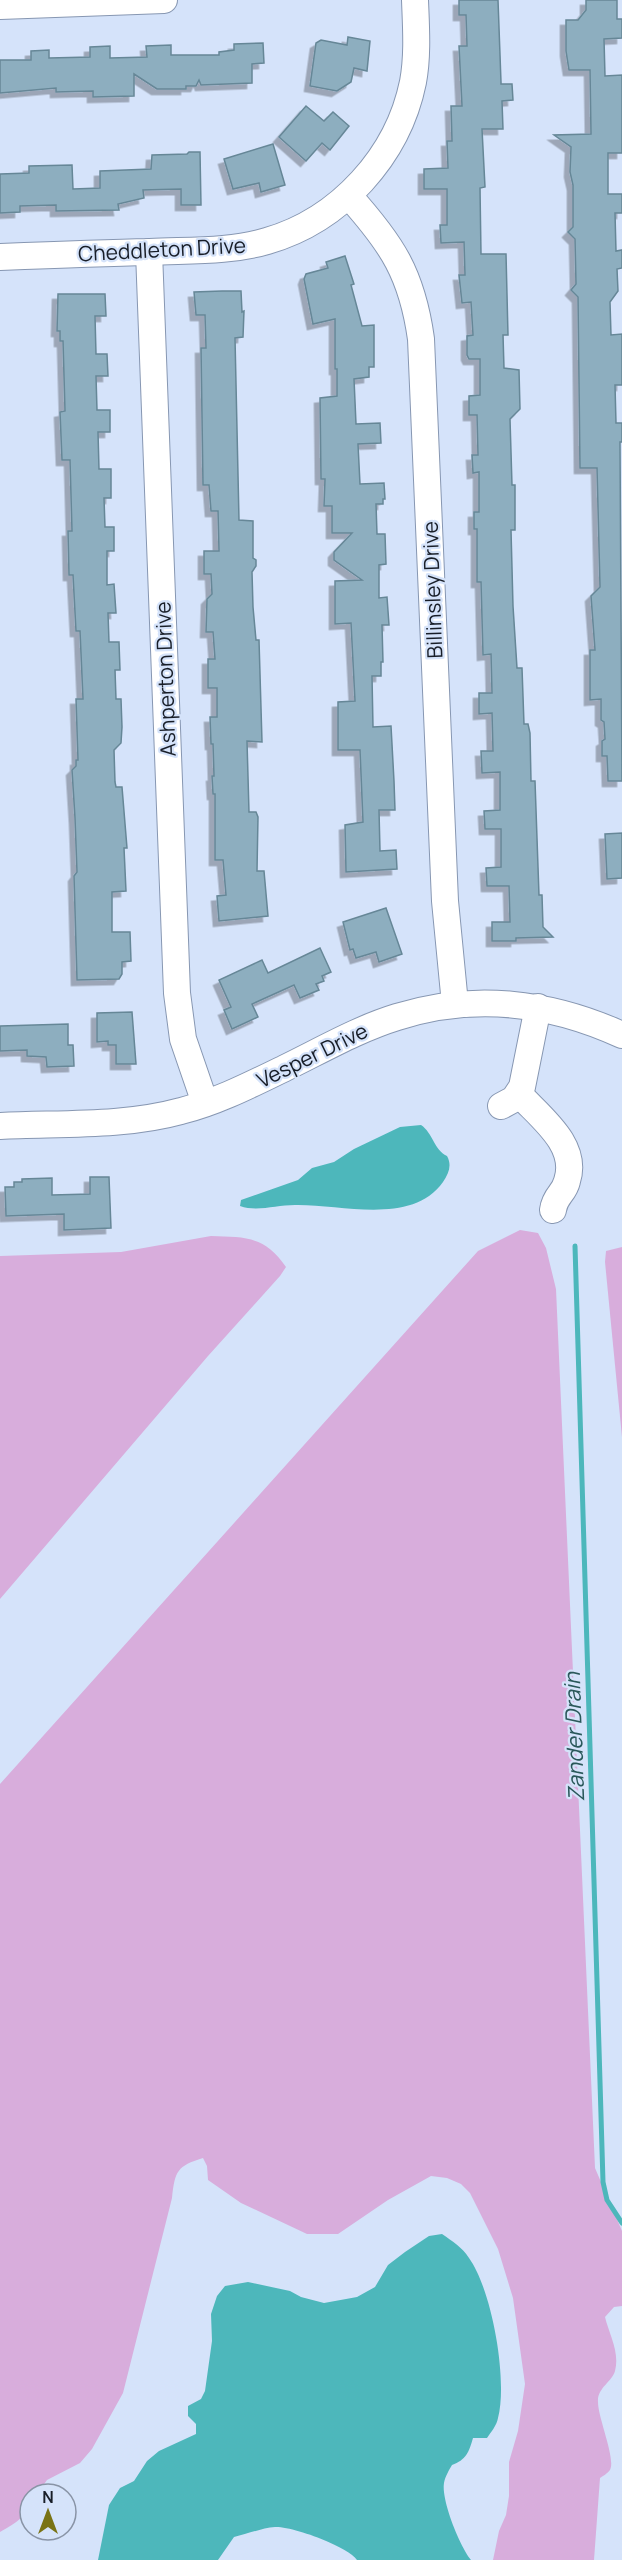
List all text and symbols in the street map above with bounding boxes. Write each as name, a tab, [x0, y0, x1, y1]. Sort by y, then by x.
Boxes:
street label: Cheddleton Drive	[77, 231, 247, 267]
street label: Billinsley Drive	[416, 521, 448, 659]
street label: Ashperton Drive	[148, 601, 182, 757]
street label: Vesper Drive	[252, 1016, 372, 1094]
water label: Zander Drain	[557, 1671, 591, 1802]
north arrow	[18, 2482, 78, 2542]
text: N	[42, 2486, 54, 2508]

